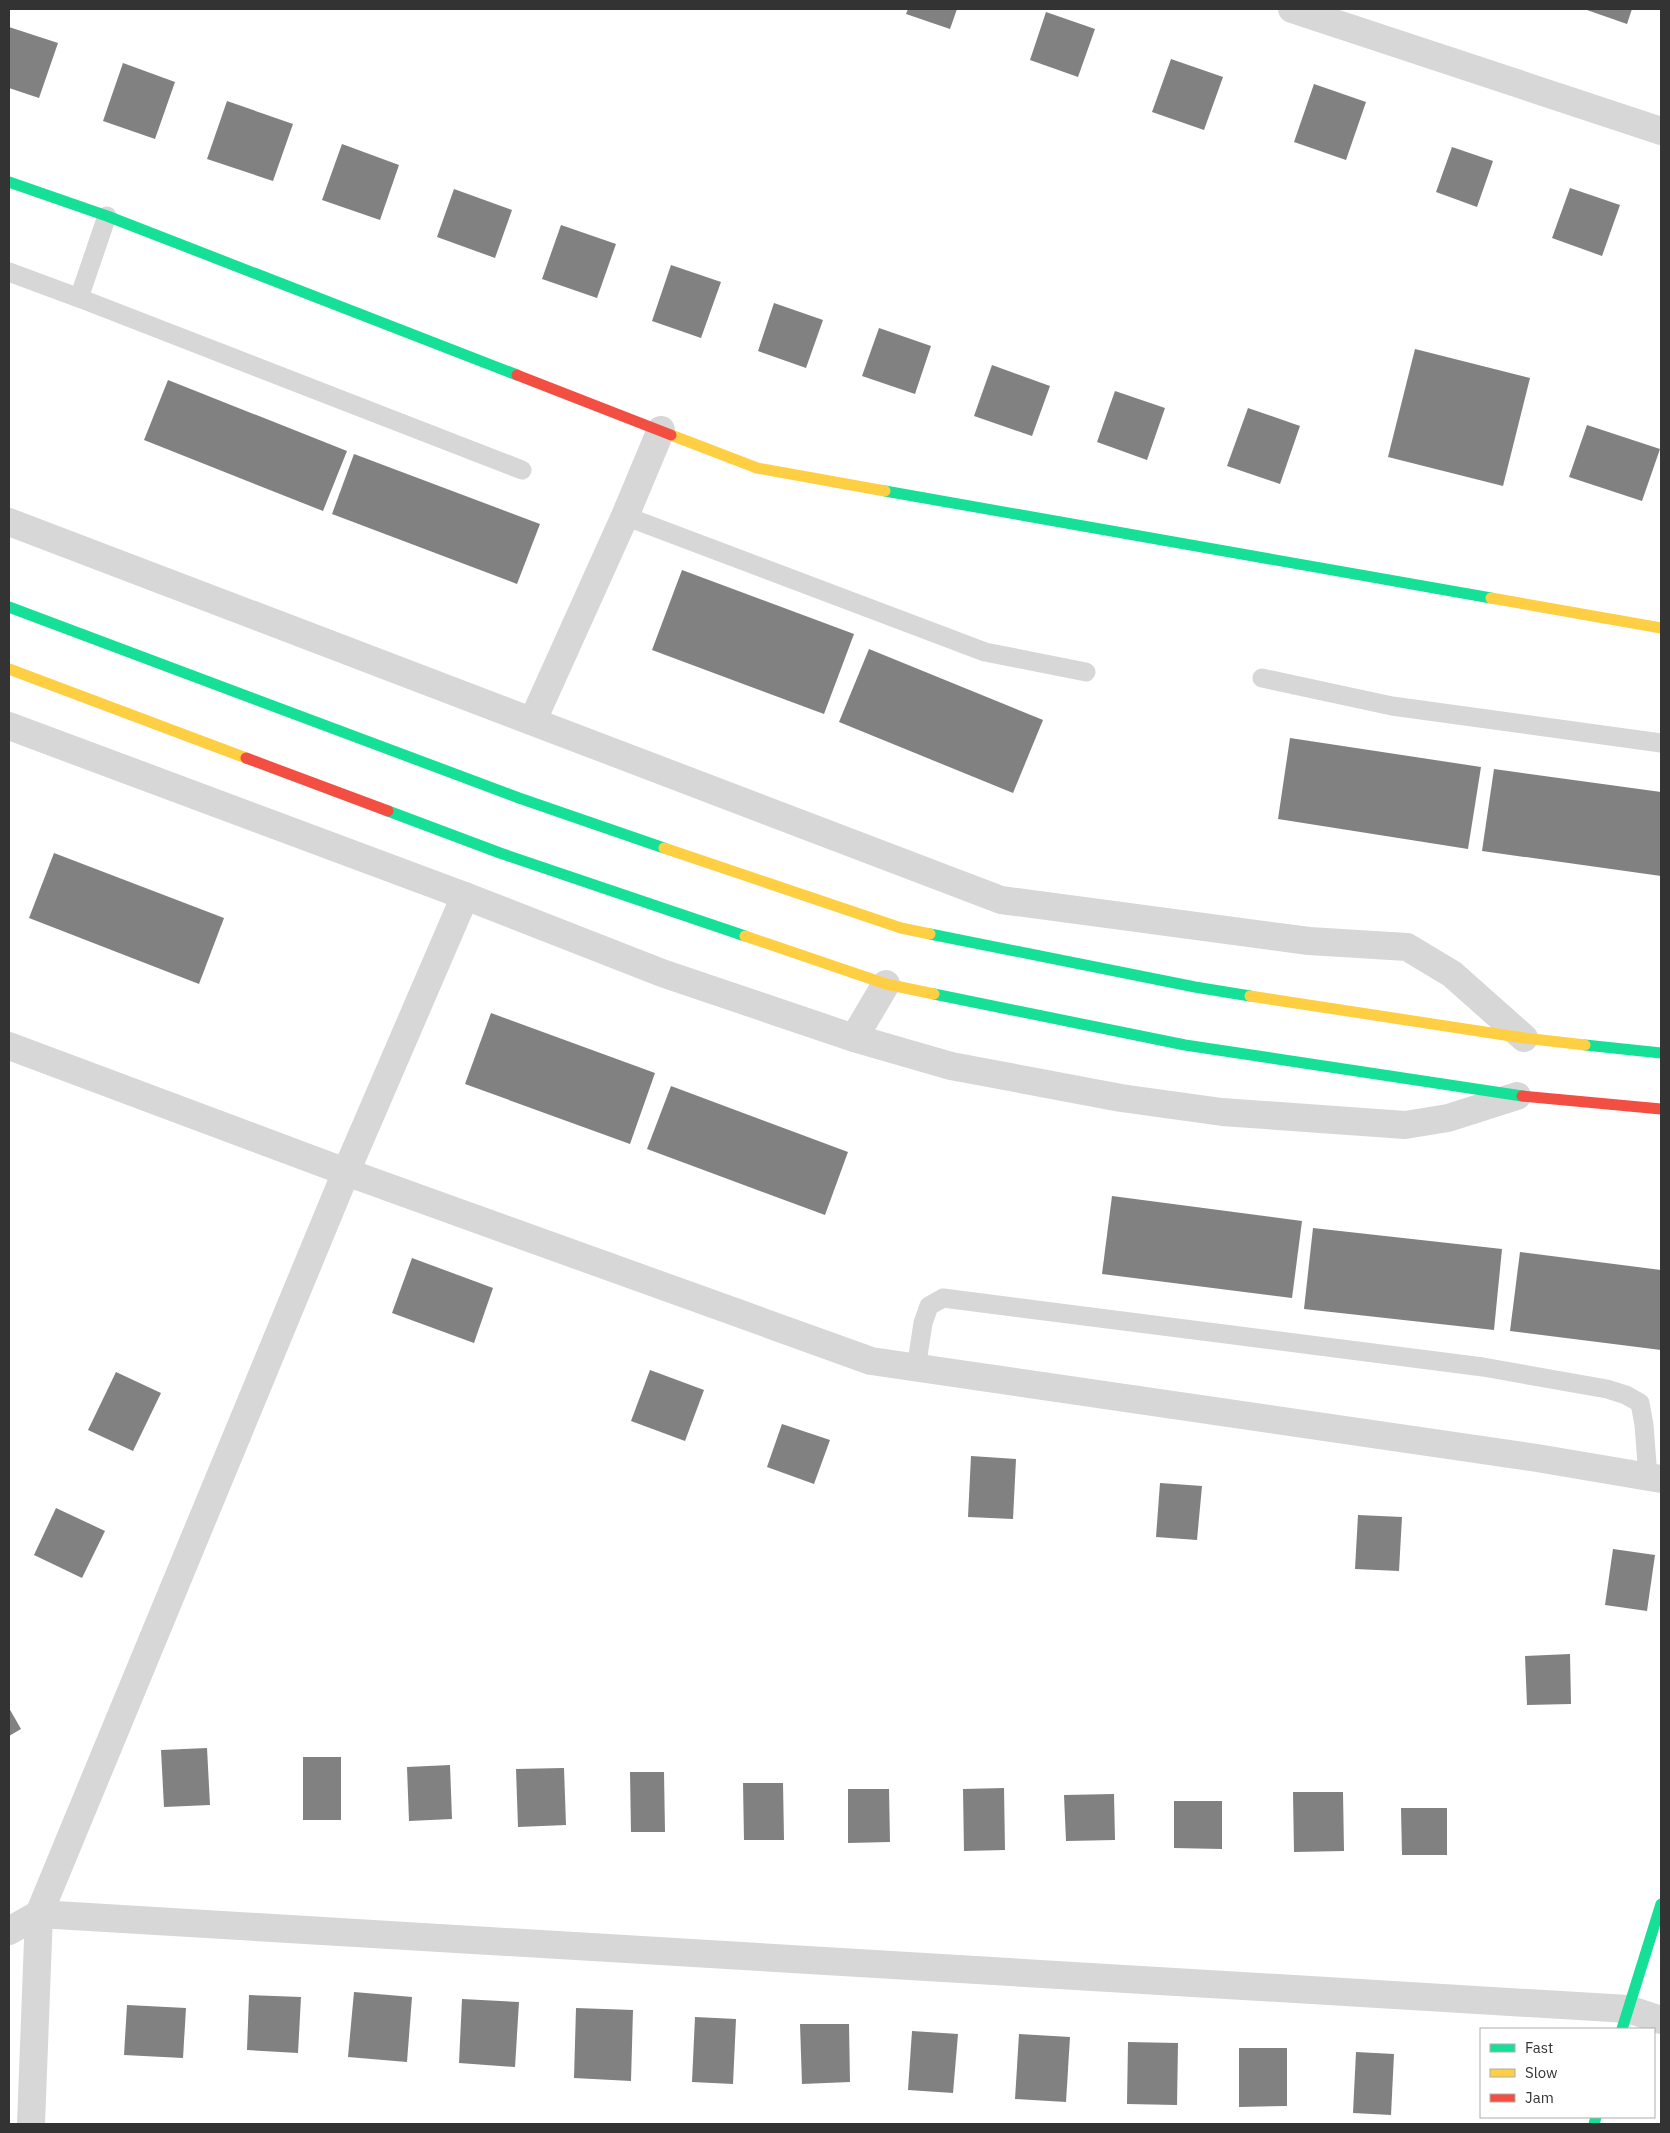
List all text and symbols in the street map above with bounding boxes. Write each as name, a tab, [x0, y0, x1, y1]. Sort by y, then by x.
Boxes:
legend	[1480, 2028, 1655, 2118]
text: Fast	[1525, 2038, 1553, 2057]
text: Slow	[1525, 2063, 1558, 2082]
text: Jam	[1525, 2088, 1554, 2107]

